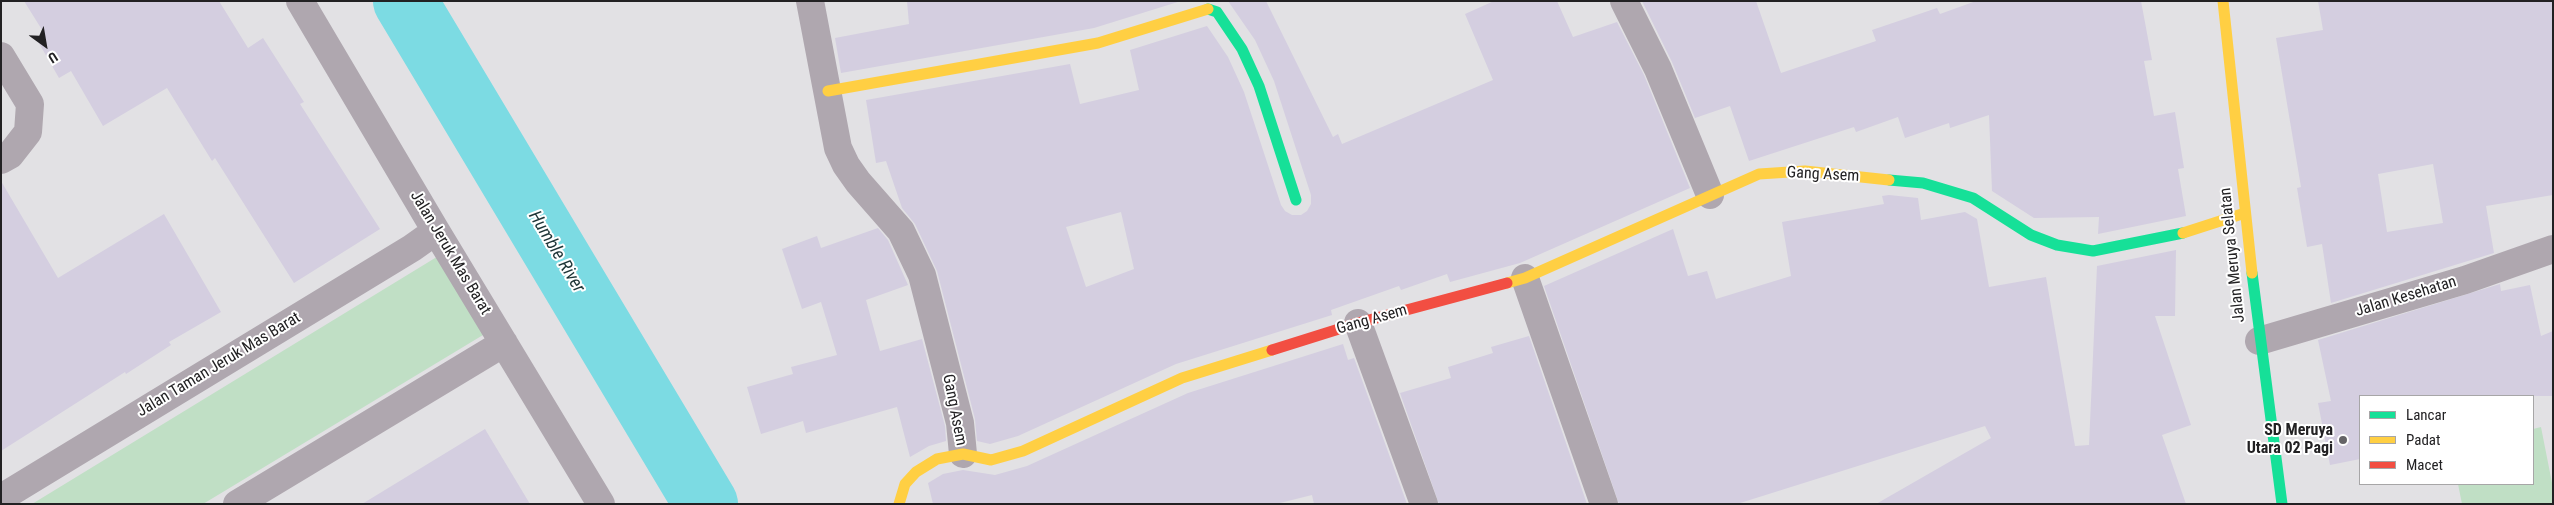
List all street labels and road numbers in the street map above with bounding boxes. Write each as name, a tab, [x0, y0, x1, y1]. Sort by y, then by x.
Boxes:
street label: Gang Asem	[1786, 164, 1860, 186]
street label: Jalan Meruya Selatan	[2216, 187, 2250, 323]
street label: Jalan Jeruk Mas Barat	[405, 188, 495, 318]
street label: Jalan Kesehatan	[2353, 273, 2459, 321]
street label: Gang Asem	[1335, 301, 1409, 339]
street label: Jalan Taman Jeruk Mas Barat	[134, 309, 304, 421]
street label: Gang Asem	[938, 373, 970, 447]

